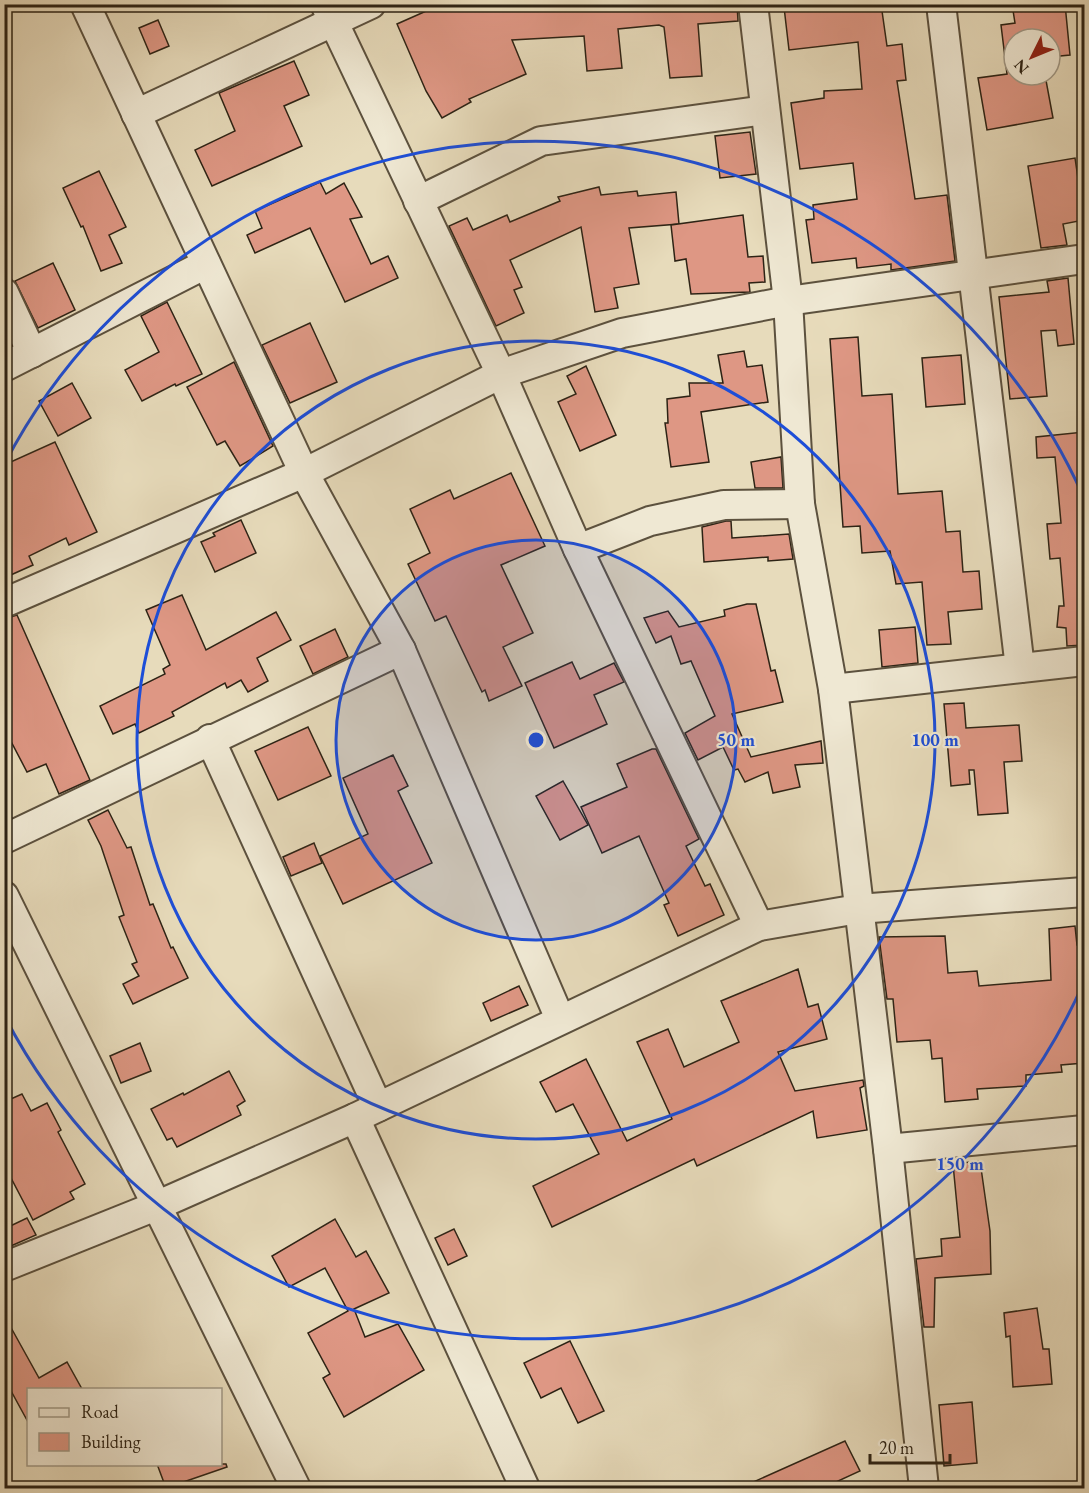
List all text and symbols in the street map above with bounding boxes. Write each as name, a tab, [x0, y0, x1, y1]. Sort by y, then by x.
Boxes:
north arrow	[1002, 27, 1062, 87]
text: N	[1009, 55, 1033, 79]
text: 50 m	[717, 728, 755, 751]
text: 100 m	[911, 728, 959, 751]
centre of rings	[526, 730, 546, 750]
text: 150 m	[936, 1152, 984, 1175]
legend	[27, 1388, 222, 1466]
text: Road	[81, 1400, 120, 1423]
scale bar	[870, 1427, 950, 1465]
text: Building	[81, 1430, 141, 1453]
text: 20 m	[879, 1436, 914, 1459]

